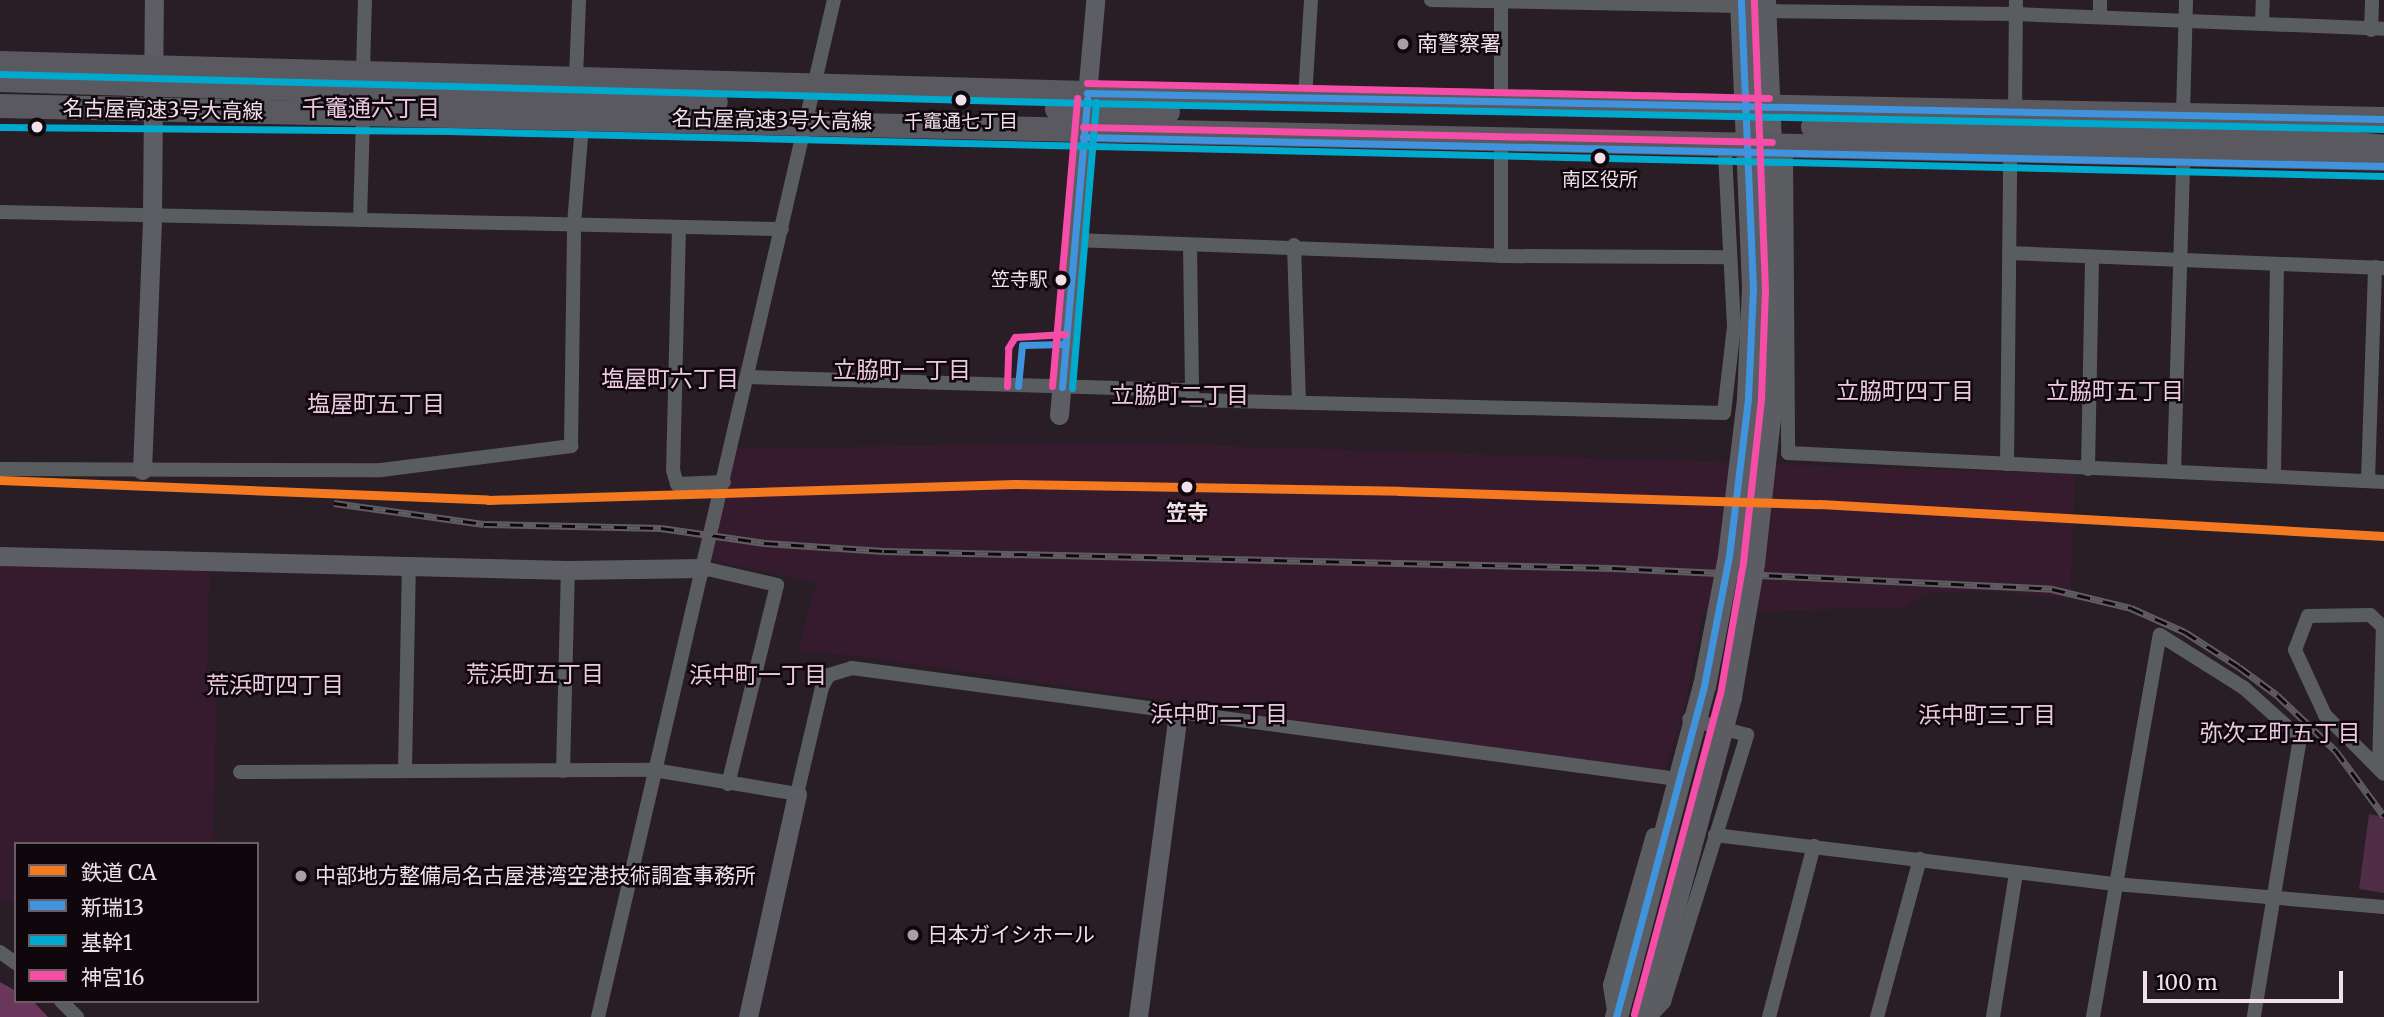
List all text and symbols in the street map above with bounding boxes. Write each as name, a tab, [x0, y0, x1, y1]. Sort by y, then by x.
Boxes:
place label: 南警察署	[1417, 31, 1501, 57]
marker: 南警察署	[1395, 36, 1411, 52]
marker: 千竈通七丁目	[954, 93, 968, 107]
district label: 千竈通六丁目	[302, 94, 440, 122]
street label: 名古屋高速3号大高線	[62, 96, 264, 124]
street label: 名古屋高速3号大高線	[671, 106, 873, 134]
place label: 千竈通七丁目	[904, 111, 1018, 133]
unlabelled marker	[30, 120, 44, 134]
marker: 南区役所	[1593, 151, 1607, 165]
place label: 南区役所	[1562, 169, 1638, 191]
place label: 笠寺駅	[991, 269, 1048, 291]
marker: 笠寺駅	[1054, 273, 1068, 287]
district label: 立脇町一丁目	[833, 356, 971, 384]
district label: 塩屋町六丁目	[601, 365, 739, 393]
district label: 立脇町四丁目	[1836, 377, 1974, 405]
district label: 立脇町五丁目	[2046, 377, 2184, 405]
district label: 立脇町二丁目	[1111, 381, 1249, 409]
district label: 塩屋町五丁目	[307, 390, 445, 418]
marker: 笠寺	[1176, 476, 1198, 498]
place label: 笠寺	[1166, 500, 1208, 526]
district label: 荒浜町五丁目	[466, 660, 604, 688]
district label: 浜中町一丁目	[689, 661, 827, 689]
district label: 荒浜町四丁目	[206, 671, 344, 699]
district label: 浜中町二丁目	[1150, 700, 1288, 728]
district label: 浜中町三丁目	[1918, 701, 2056, 729]
district label: 弥次ヱ町五丁目	[2200, 719, 2360, 747]
legend	[14, 842, 259, 1003]
text: 鉄道 CA	[81, 859, 157, 886]
place label: 中部地方整備局名古屋港湾空港技術調査事務所	[315, 863, 756, 889]
marker: 中部地方整備局名古屋港湾空港技術調査事務所	[293, 868, 309, 884]
text: 新瑞13	[81, 894, 144, 921]
place label: 日本ガイシホール	[927, 922, 1095, 948]
marker: 日本ガイシホール	[905, 927, 921, 943]
text: 基幹1	[81, 929, 133, 956]
scale bar	[2146, 958, 2346, 1002]
text: 神宮16	[81, 964, 144, 991]
text: 100 m	[2156, 969, 2218, 996]

